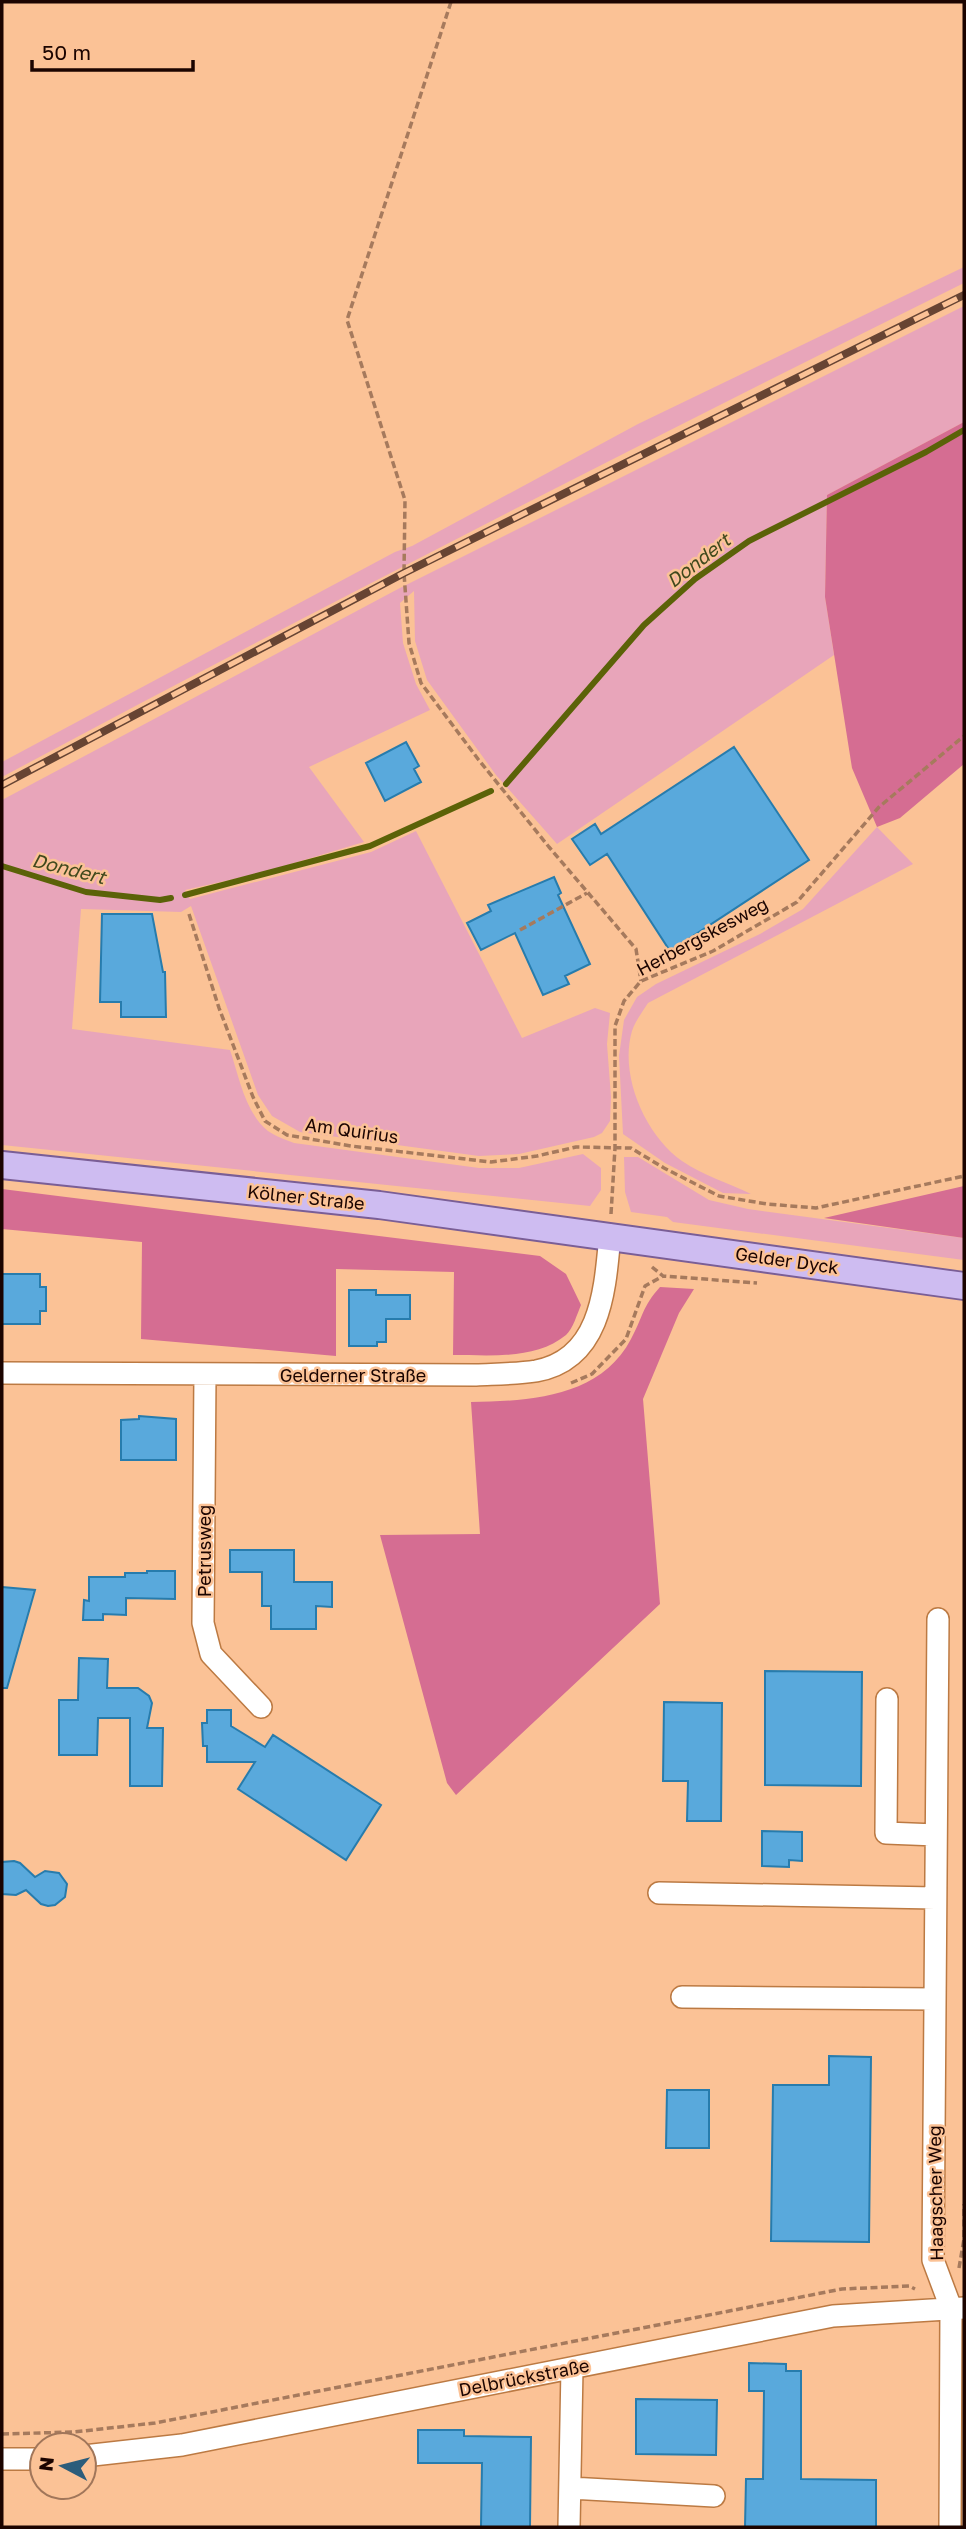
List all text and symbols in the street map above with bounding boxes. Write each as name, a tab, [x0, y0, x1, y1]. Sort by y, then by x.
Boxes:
scale bar	[32, 28, 192, 72]
text: 50 m	[42, 39, 91, 65]
water label: Dondert	[662, 527, 736, 592]
water label: Dondert	[30, 848, 110, 889]
street label: Herbergskesweg	[632, 892, 772, 980]
street label: Am Quirius	[304, 1113, 400, 1147]
street label: Kölner Straße	[246, 1180, 366, 1214]
street label: Gelder Dyck	[734, 1242, 840, 1278]
street label: Gelderner Straße	[280, 1364, 426, 1386]
street label: Petrusweg	[193, 1505, 215, 1597]
street label: Haagscher Weg	[923, 2125, 947, 2261]
street label: Delbrückstraße	[457, 2354, 591, 2400]
north arrow	[28, 2431, 98, 2501]
text: N	[33, 2455, 58, 2472]

